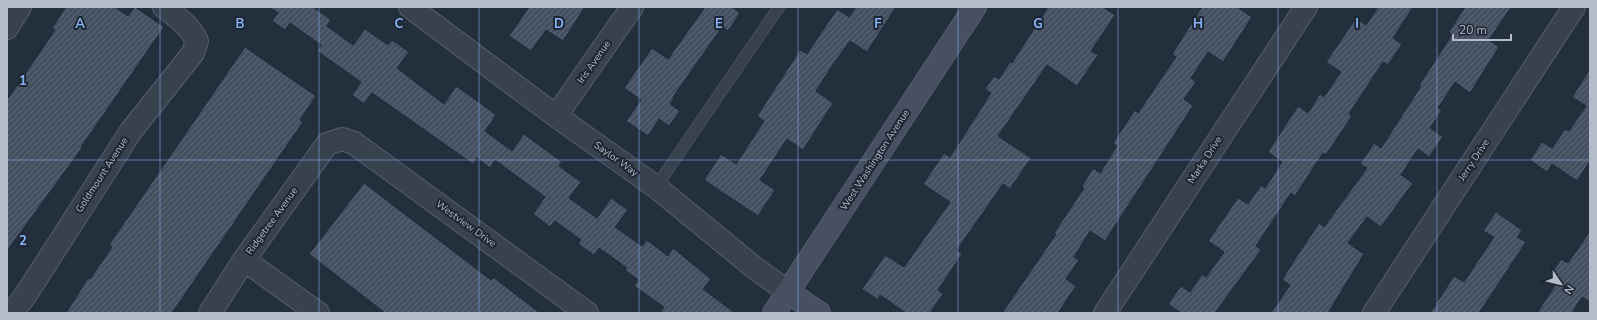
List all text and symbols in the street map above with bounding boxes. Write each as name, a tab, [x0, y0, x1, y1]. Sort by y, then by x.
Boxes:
text: A	[75, 15, 85, 33]
text: B	[236, 15, 245, 33]
text: C	[395, 15, 404, 33]
text: D	[554, 15, 564, 33]
text: E	[715, 15, 723, 33]
text: F	[874, 15, 882, 33]
text: G	[1033, 15, 1043, 33]
text: H	[1193, 15, 1203, 33]
text: I	[1355, 15, 1359, 33]
scale bar	[1453, 16, 1511, 42]
text: 20 m	[1459, 22, 1487, 38]
street label: Iris Avenue	[574, 38, 614, 86]
text: 1	[19, 72, 27, 90]
street label: West Washington Avenue	[837, 107, 913, 213]
street label: Marka Drive	[1184, 134, 1226, 186]
street label: Goldmount Avenue	[72, 135, 132, 215]
street label: Jerry Drive	[1455, 136, 1493, 185]
street label: Saylor Way	[591, 138, 642, 180]
street label: Ridgetree Avenue	[243, 184, 301, 258]
street label: Westview Drive	[433, 197, 499, 251]
text: 2	[19, 232, 27, 250]
north arrow	[1541, 264, 1581, 304]
text: N	[1560, 282, 1577, 297]

